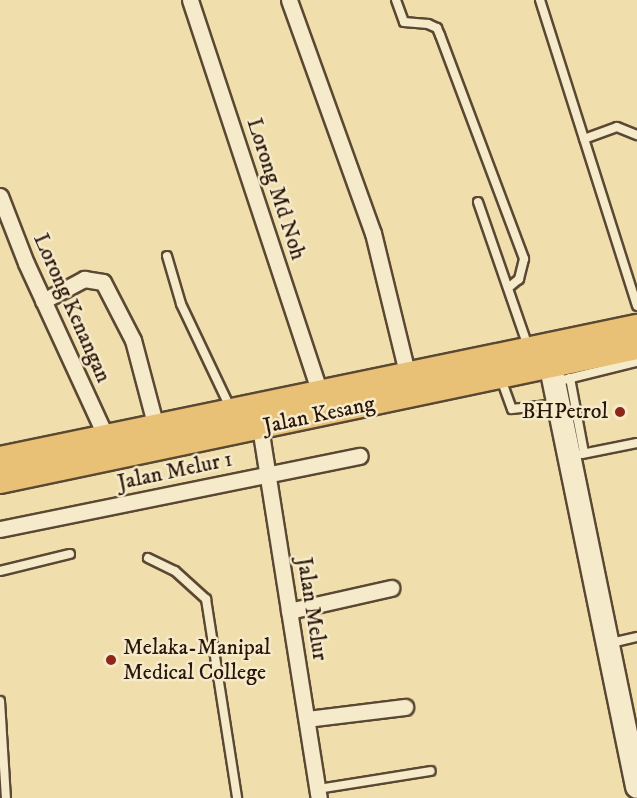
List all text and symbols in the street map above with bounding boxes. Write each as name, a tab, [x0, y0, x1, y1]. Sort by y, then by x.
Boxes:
street label: Lorong Md Noh	[241, 115, 311, 263]
street label: Lorong Kenangan	[27, 229, 117, 387]
street label: Jalan Kesang	[261, 390, 377, 440]
place label: BHPetrol	[522, 399, 608, 425]
marker: BHPetrol	[613, 405, 627, 419]
street label: Jalan Melur 1	[115, 446, 235, 496]
street label: Jalan Melur	[291, 556, 333, 662]
place label: Melaka-Manipal Medical College	[123, 634, 271, 686]
marker: Melaka-Manipal Medical College	[104, 653, 118, 667]

